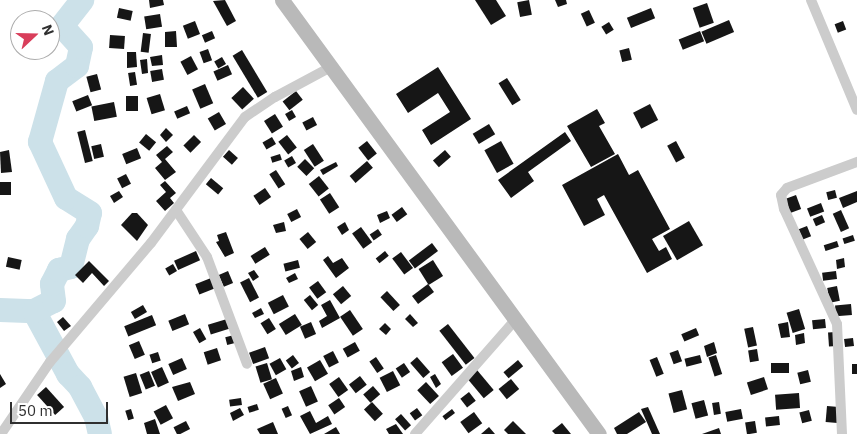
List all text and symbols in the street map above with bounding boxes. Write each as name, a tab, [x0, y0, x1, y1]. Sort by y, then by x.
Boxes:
north arrow	[10, 10, 60, 60]
text: N	[38, 22, 58, 38]
scale bar	[12, 392, 110, 424]
text: 50 m	[18, 401, 53, 420]

